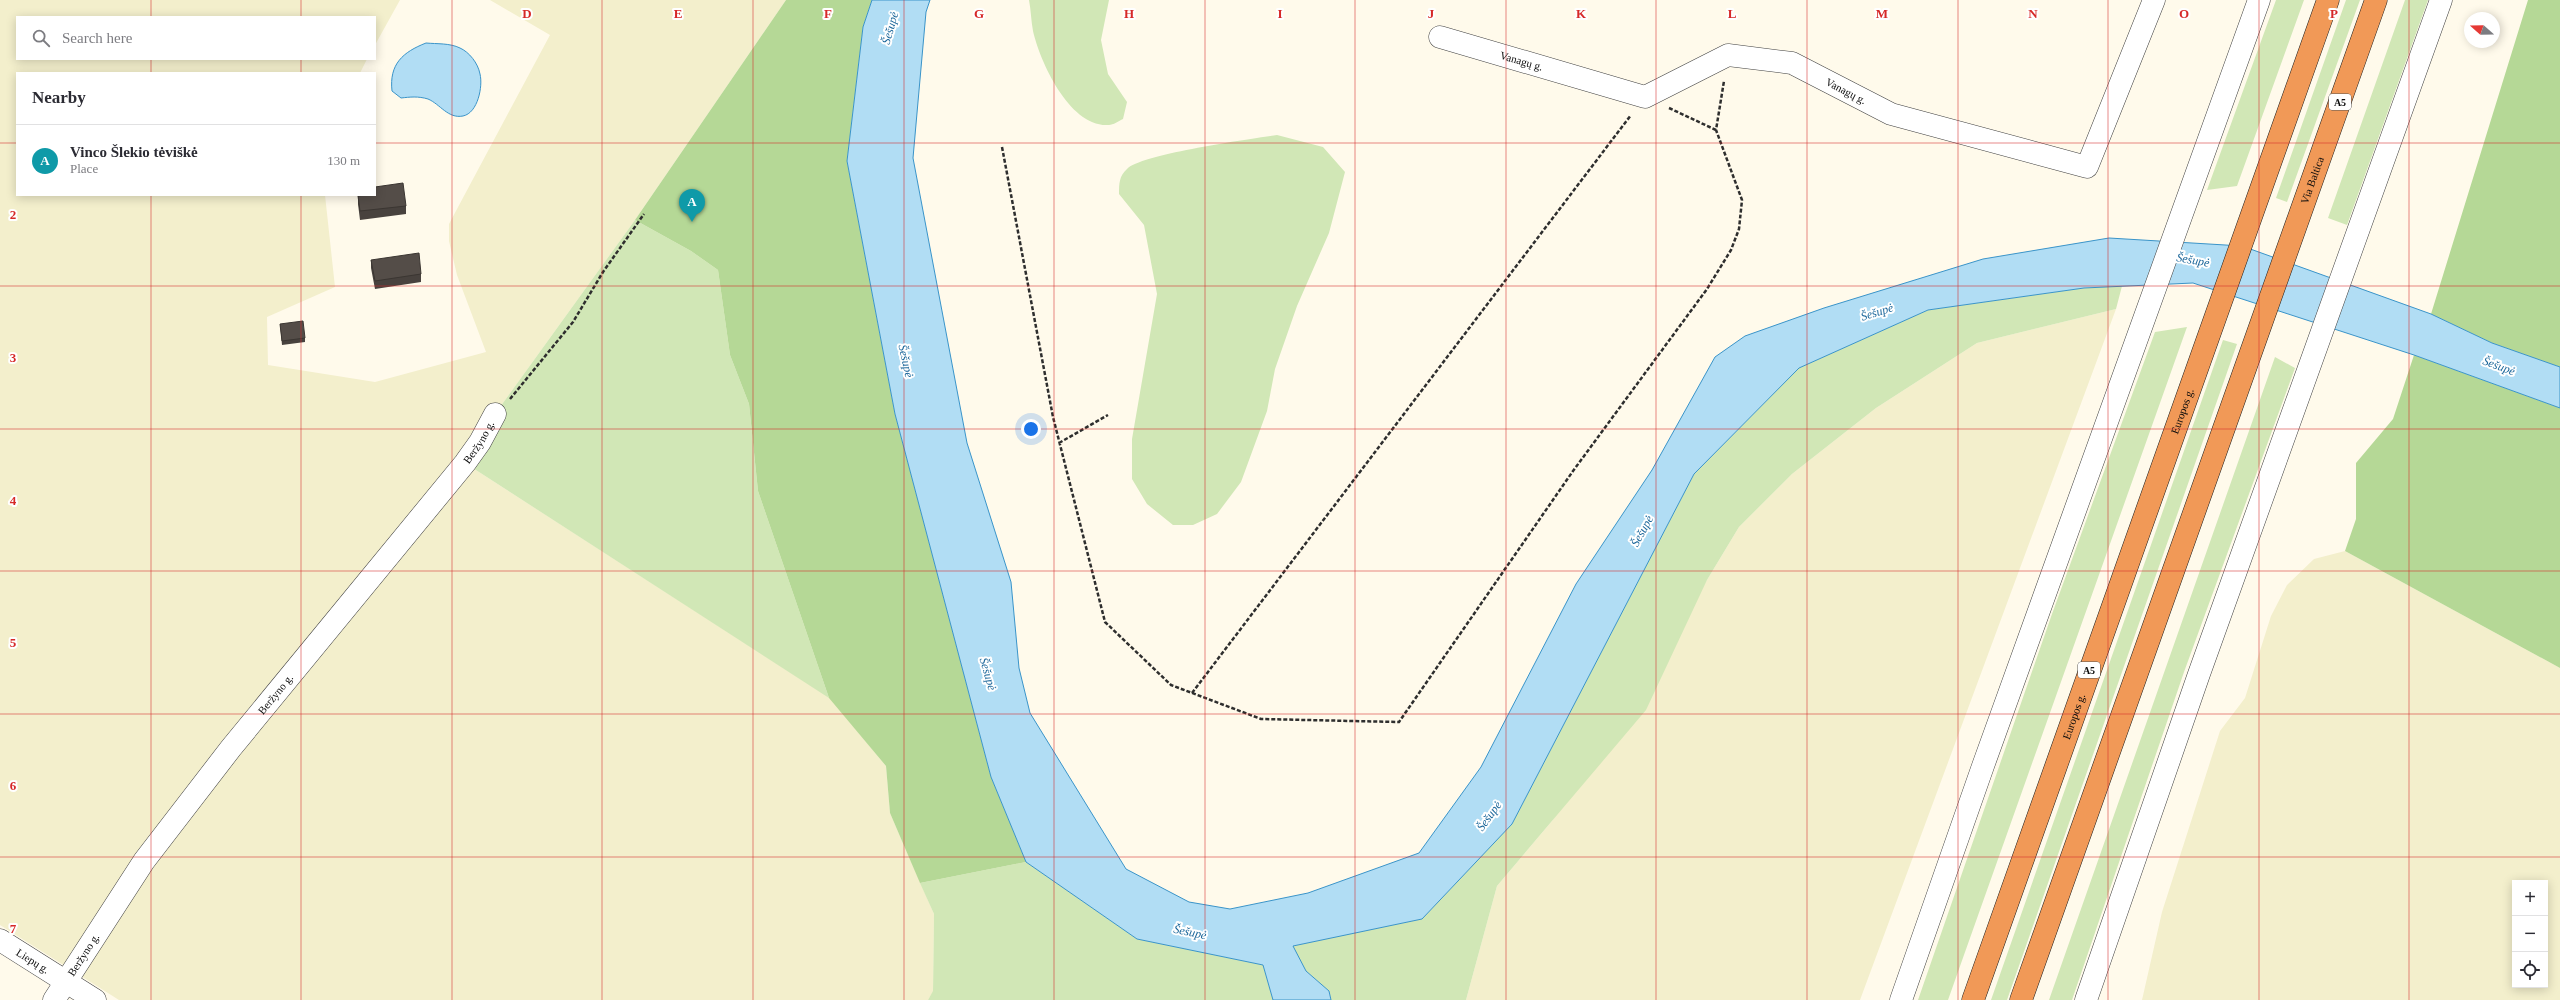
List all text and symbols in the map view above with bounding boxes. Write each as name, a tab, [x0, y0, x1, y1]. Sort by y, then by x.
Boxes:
text: D	[522, 6, 532, 21]
text: E	[674, 6, 682, 21]
text: F	[824, 6, 832, 21]
text: G	[974, 6, 984, 21]
text: H	[1124, 6, 1134, 21]
text: I	[1277, 6, 1283, 21]
text: J	[1428, 6, 1435, 21]
text: K	[1576, 6, 1587, 21]
text: L	[1728, 6, 1737, 21]
text: M	[1876, 6, 1888, 21]
text: N	[2028, 6, 2038, 21]
text: O	[2179, 6, 2189, 21]
text: P	[2330, 6, 2338, 21]
water label: Šešupė	[879, 9, 902, 46]
north arrow	[2464, 12, 2500, 48]
search box	[16, 16, 376, 60]
icon: search	[30, 27, 52, 49]
text: Search here	[62, 30, 132, 46]
street label: Vanagų g.	[1499, 49, 1545, 73]
street label: Vanagų g.	[1824, 75, 1869, 106]
text: Nearby	[32, 88, 86, 107]
road number: A5	[2329, 94, 2351, 110]
text: Vinco Šlekio tėviškė	[70, 144, 198, 160]
text: A	[40, 153, 50, 168]
text: 130 m	[327, 153, 360, 168]
street label: Via Baltica	[2298, 155, 2326, 205]
text: Place	[70, 161, 98, 176]
pin: A	[679, 189, 705, 222]
text: 2	[10, 207, 16, 222]
water label: Šešupė	[2175, 250, 2211, 270]
water label: Šešupė	[1859, 300, 1896, 324]
water label: Šešupė	[896, 343, 916, 379]
text: 3	[10, 350, 17, 365]
water label: Šešupė	[2481, 354, 2518, 379]
street label: Europos g.	[2168, 386, 2196, 435]
street label: Beržyno g.	[461, 418, 496, 466]
your location	[1021, 419, 1041, 439]
text: 4	[10, 493, 17, 508]
water label: Šešupė	[1628, 512, 1657, 549]
text: 5	[10, 635, 17, 650]
water label: Šešupė	[977, 656, 1000, 693]
road number: A5	[2078, 662, 2100, 678]
street label: Beržyno g.	[255, 671, 295, 717]
street label: Europos g.	[2060, 692, 2087, 741]
text: 6	[10, 778, 17, 793]
water label: Šešupė	[1474, 798, 1505, 834]
map controls	[2512, 880, 2548, 988]
button: +	[2512, 880, 2548, 916]
button: −	[2512, 916, 2548, 952]
text: 7	[10, 921, 17, 936]
water label: Šešupė	[1172, 922, 1208, 942]
street label: Beržyno g.	[65, 931, 102, 978]
street label: Liepų g.	[14, 946, 52, 976]
button: locate	[2512, 952, 2548, 988]

